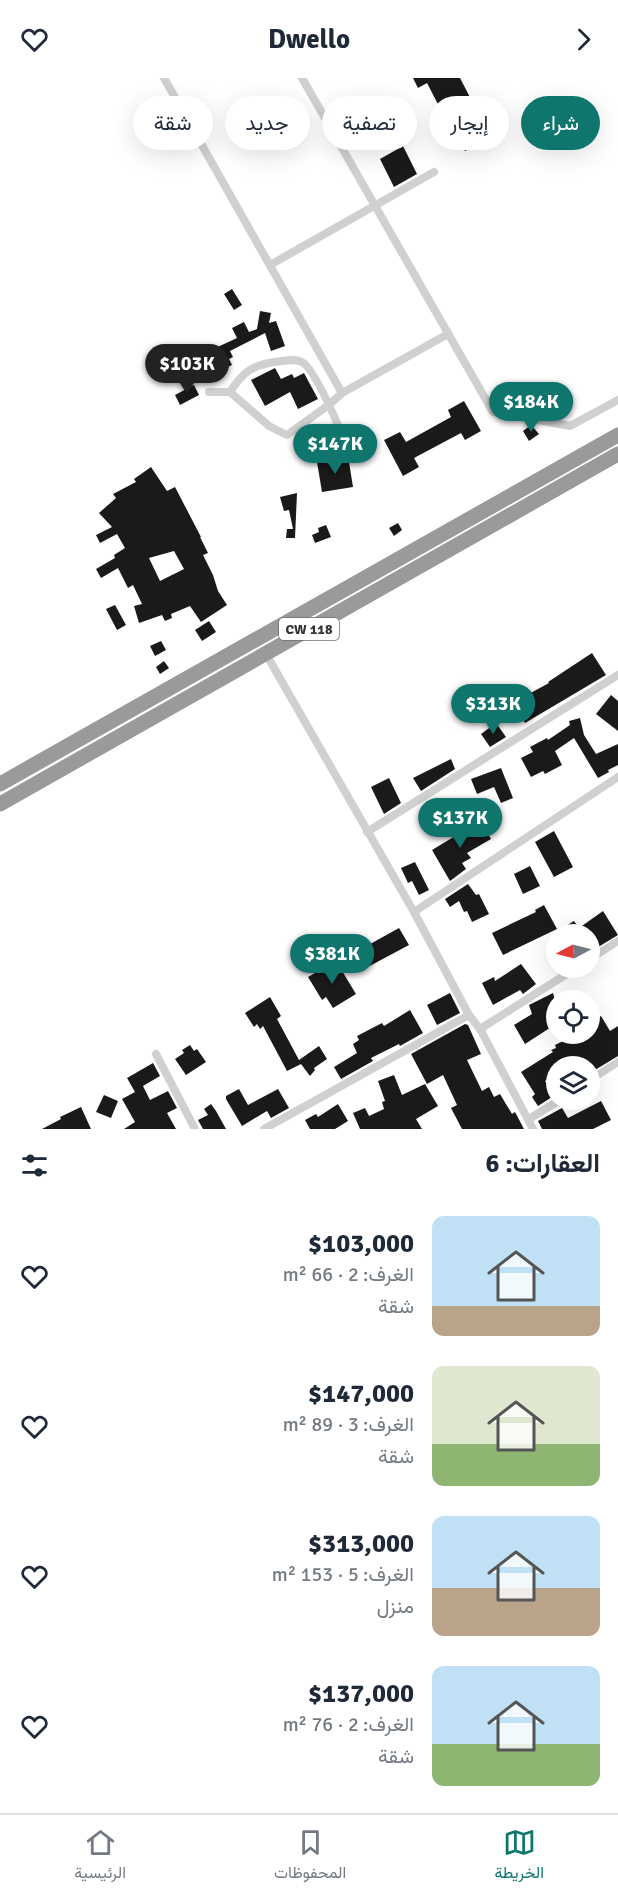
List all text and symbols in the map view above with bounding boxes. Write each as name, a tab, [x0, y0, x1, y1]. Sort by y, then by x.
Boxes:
icon: heart	[18, 23, 51, 56]
text: Dwello	[268, 23, 350, 56]
icon: forward	[567, 23, 600, 56]
chip: شقة	[133, 96, 213, 150]
chip: جديد	[225, 96, 310, 150]
chip: تصفية	[322, 96, 417, 150]
chip: إيجار	[429, 96, 509, 150]
chip: شراء	[521, 96, 600, 150]
pin: $103K	[145, 344, 229, 395]
text: $103K	[159, 351, 215, 376]
pin: $184K	[489, 382, 573, 433]
text: $184K	[503, 389, 559, 414]
pin: $147K	[293, 424, 377, 475]
text: $147K	[307, 431, 363, 456]
road number: CW 118	[279, 618, 339, 640]
pin: $313K	[451, 684, 535, 735]
text: $313K	[465, 691, 521, 716]
pin: $137K	[418, 798, 502, 849]
text: $137K	[432, 805, 488, 830]
north arrow	[546, 924, 600, 978]
map controls	[546, 924, 600, 1110]
pin: $381K	[290, 934, 374, 985]
text: $381K	[304, 941, 360, 966]
button: locate	[546, 990, 600, 1044]
button: layers	[546, 1056, 600, 1110]
text: العقارات: 6	[485, 1148, 600, 1180]
icon: filters	[18, 1149, 51, 1182]
text: $103,000	[308, 1228, 414, 1260]
icon: home	[480, 1240, 552, 1312]
icon: heart	[18, 1260, 51, 1293]
text: الغرف: 2 · 66 m²	[283, 1262, 414, 1287]
text: شقة	[378, 1294, 414, 1319]
text: $147,000	[308, 1378, 414, 1410]
icon: home	[480, 1390, 552, 1462]
icon: heart	[18, 1410, 51, 1443]
text: الغرف: 3 · 89 m²	[283, 1412, 414, 1437]
text: شقة	[378, 1444, 414, 1469]
text: $313,000	[308, 1528, 414, 1560]
icon: home	[480, 1540, 552, 1612]
icon: heart	[18, 1560, 51, 1593]
text: الغرف: 5 · 153 m²	[272, 1562, 414, 1587]
text: منزل	[377, 1594, 414, 1619]
text: $137,000	[308, 1678, 414, 1710]
icon: home	[480, 1690, 552, 1762]
icon: heart	[18, 1710, 51, 1743]
text: الغرف: 2 · 76 m²	[283, 1712, 414, 1737]
text: شقة	[378, 1744, 414, 1769]
tab: الرئيسية	[74, 1826, 126, 1887]
tab: المحفوظات	[274, 1826, 346, 1887]
tab: الخريطة	[494, 1826, 544, 1887]

